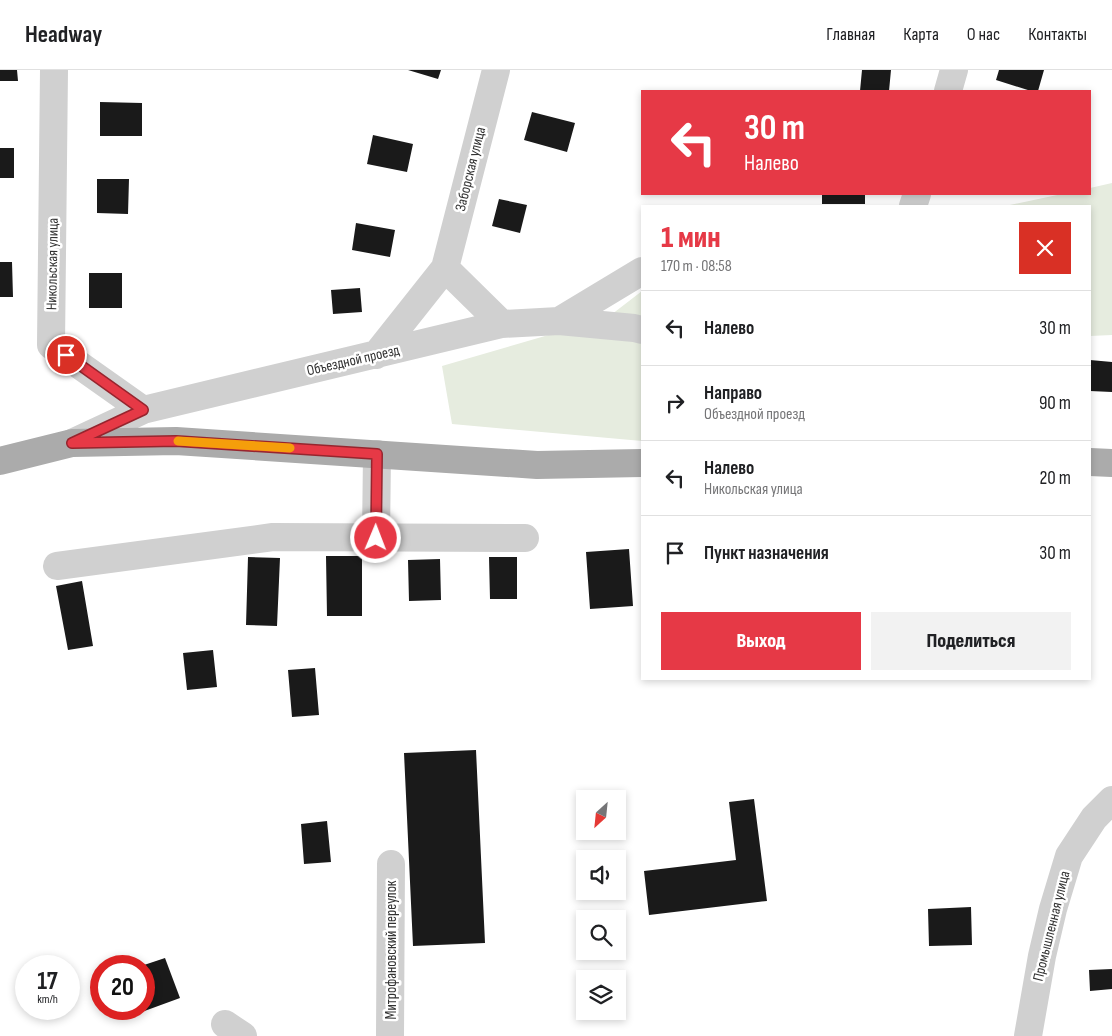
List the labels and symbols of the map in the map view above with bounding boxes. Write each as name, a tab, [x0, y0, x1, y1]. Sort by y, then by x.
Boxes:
street label: Заборская улица	[451, 125, 490, 213]
street label: Никольская улица	[42, 217, 63, 310]
pin	[45, 334, 87, 376]
street label: Объездной проезд	[305, 340, 402, 380]
position arrow	[349, 511, 401, 563]
north arrow	[576, 790, 626, 840]
street label: Промышленная улица	[1029, 869, 1074, 983]
street label: Митрофановский переулок	[382, 880, 401, 1020]
speed limit sign: 20	[90, 955, 155, 1020]

